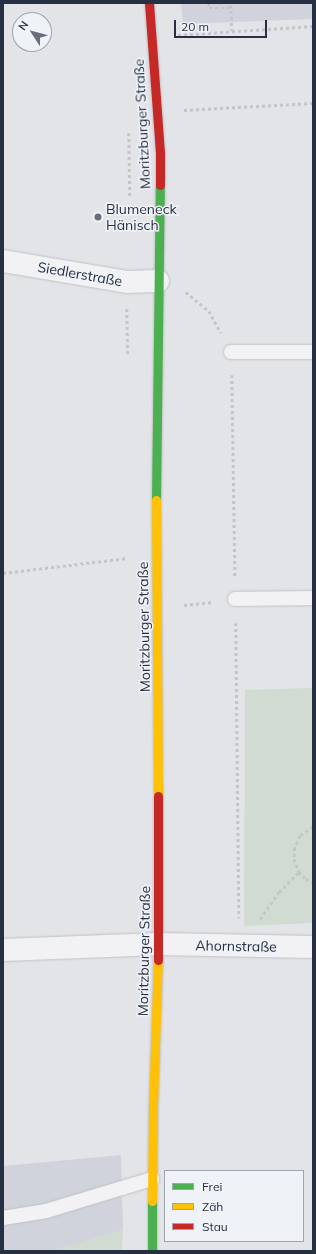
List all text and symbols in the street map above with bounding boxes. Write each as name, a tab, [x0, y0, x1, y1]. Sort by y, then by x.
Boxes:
north arrow	[12, 12, 52, 52]
scale bar	[176, 12, 269, 38]
text: N	[15, 18, 31, 33]
text: 20 m	[181, 19, 209, 34]
street label: Moritzburger Straße	[130, 58, 154, 190]
place label: Blumeneck Hänisch	[106, 201, 177, 234]
marker: Blumeneck Hänisch	[93, 212, 103, 222]
street label: Siedlerstraße	[36, 258, 124, 290]
street label: Moritzburger Straße	[134, 562, 154, 692]
street label: Moritzburger Straße	[134, 886, 154, 1016]
street label: Ahornstraße	[195, 937, 277, 955]
legend	[164, 1170, 304, 1242]
text: Frei	[202, 1179, 222, 1194]
text: Zäh	[202, 1199, 223, 1214]
text: Stau	[202, 1219, 228, 1234]

